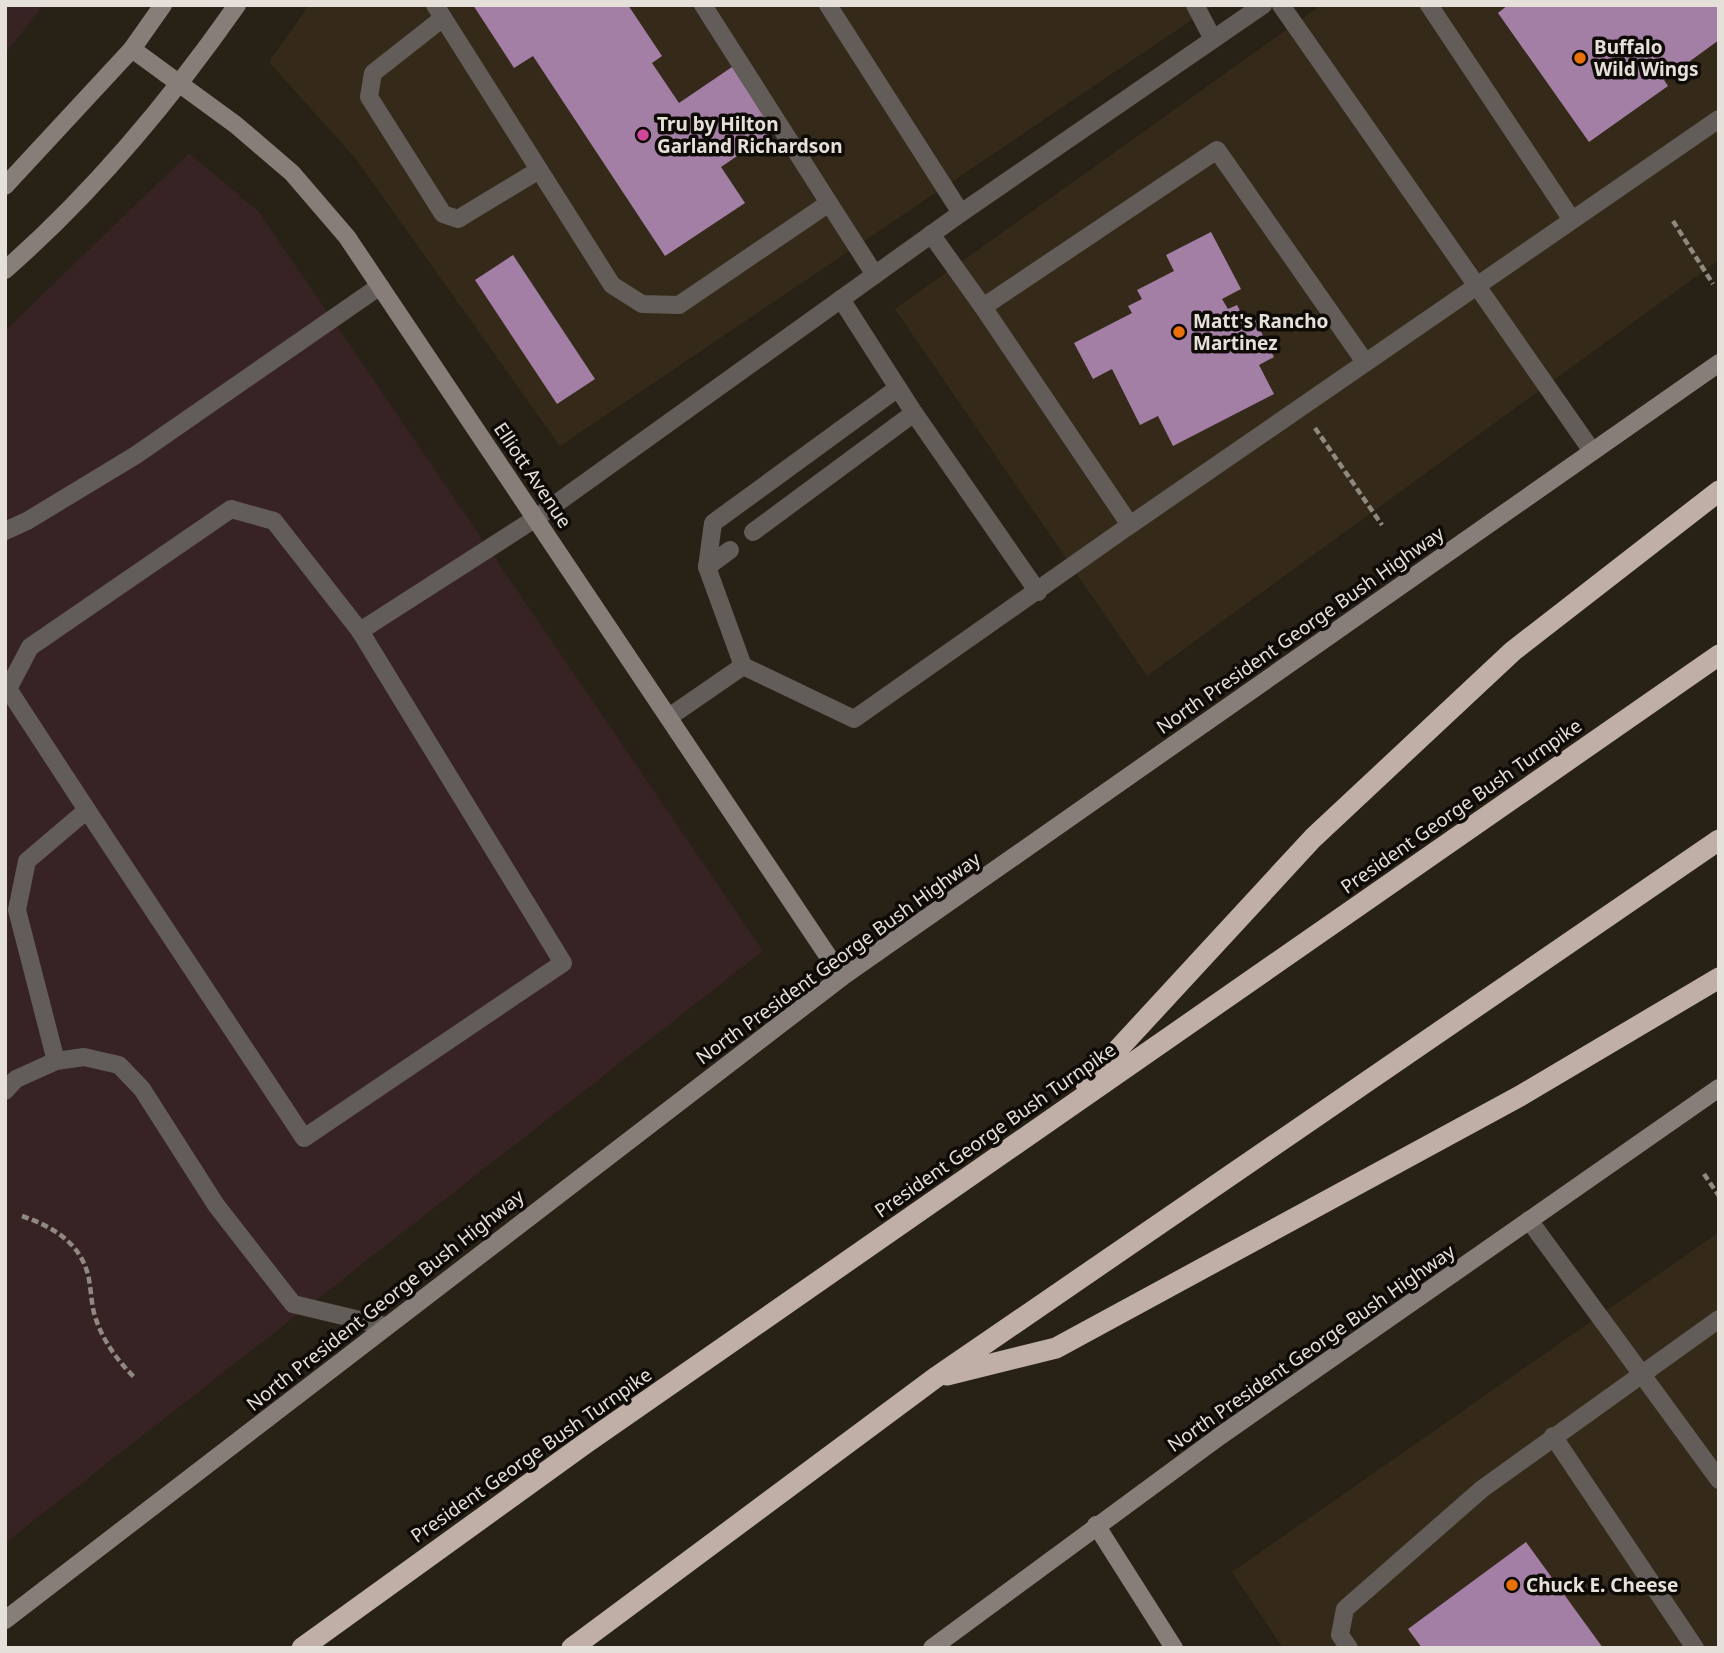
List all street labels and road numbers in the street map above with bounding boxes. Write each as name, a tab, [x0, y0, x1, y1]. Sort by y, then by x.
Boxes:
street label: Elliott Avenue	[488, 417, 578, 533]
street label: North President George Bush Highway	[1151, 520, 1449, 740]
street label: President George Bush Turnpike	[1335, 712, 1587, 900]
street label: North President George Bush Highway	[691, 846, 986, 1070]
street label: President George Bush Turnpike	[869, 1036, 1121, 1224]
street label: North President George Bush Highway	[241, 1183, 529, 1417]
street label: North President George Bush Highway	[1162, 1238, 1460, 1458]
street label: President George Bush Turnpike	[405, 1361, 657, 1549]

